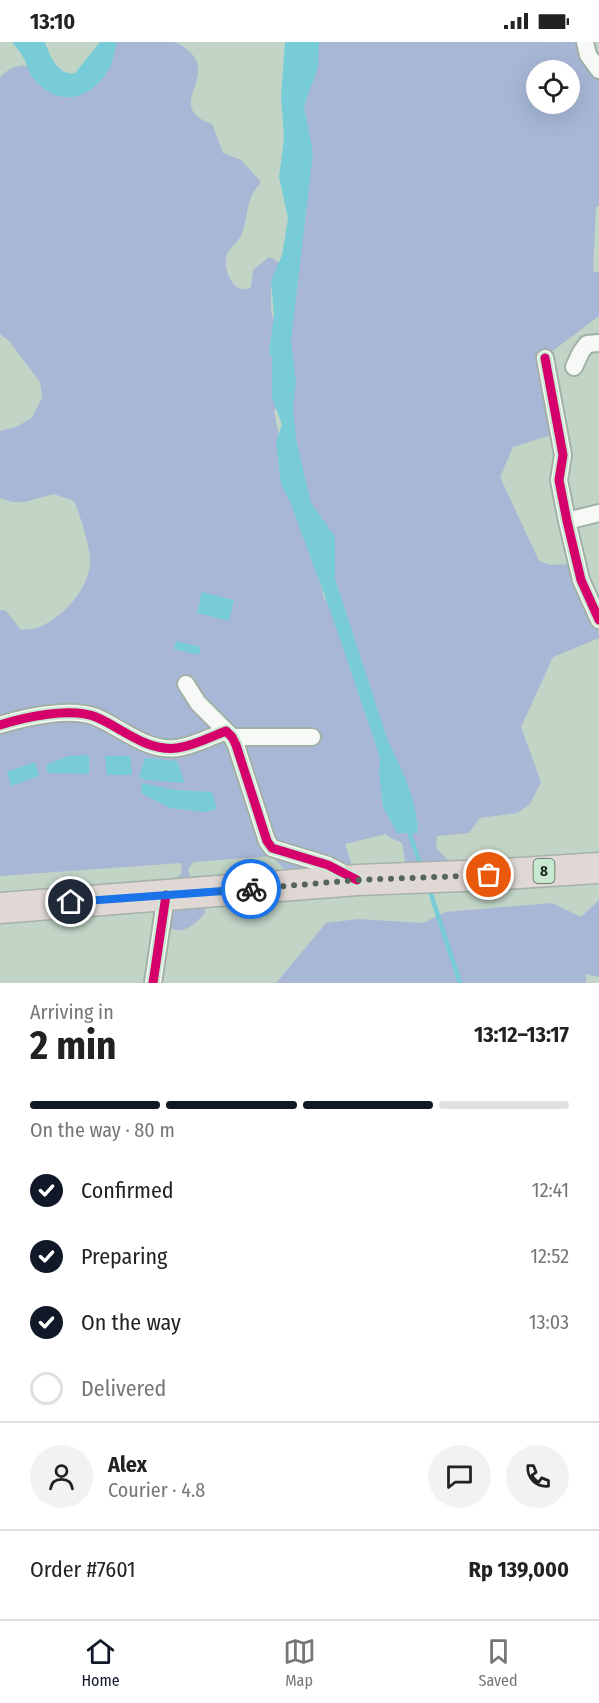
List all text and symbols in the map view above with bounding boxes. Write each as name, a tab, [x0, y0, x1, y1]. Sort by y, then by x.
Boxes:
text: 13:10	[30, 8, 75, 35]
map controls	[526, 60, 580, 114]
button: locate	[526, 60, 580, 114]
pin	[463, 849, 514, 900]
icon: bag	[472, 858, 505, 891]
courier	[221, 859, 281, 919]
road number: 8	[534, 859, 554, 883]
icon: bike	[235, 873, 268, 906]
pin	[45, 876, 96, 927]
icon: home	[54, 885, 87, 918]
text: Arriving in	[30, 1000, 114, 1024]
text: 13:12–13:17	[474, 1021, 569, 1048]
text: 2 min	[30, 1023, 116, 1069]
text: On the way · 80 m	[30, 1118, 175, 1142]
icon: check	[30, 1174, 63, 1207]
text: Confirmed	[81, 1177, 174, 1204]
text: 12:41	[532, 1178, 569, 1202]
icon: check	[30, 1240, 63, 1273]
text: Preparing	[81, 1243, 167, 1270]
text: 12:52	[530, 1244, 569, 1268]
icon: check	[30, 1306, 63, 1339]
text: On the way	[81, 1309, 181, 1336]
text: 13:03	[529, 1310, 569, 1334]
text: Delivered	[81, 1375, 166, 1402]
button: person	[30, 1445, 93, 1508]
button: chat	[428, 1445, 491, 1508]
button: phone	[506, 1445, 569, 1508]
text: Alex	[108, 1451, 147, 1478]
text: Courier · 4.8	[108, 1478, 205, 1502]
text: Order #7601	[30, 1556, 136, 1583]
text: Rp 139,000	[469, 1556, 569, 1583]
tab: Home	[81, 1635, 120, 1690]
tab: Map	[283, 1635, 316, 1690]
tab: Saved	[478, 1635, 518, 1690]

